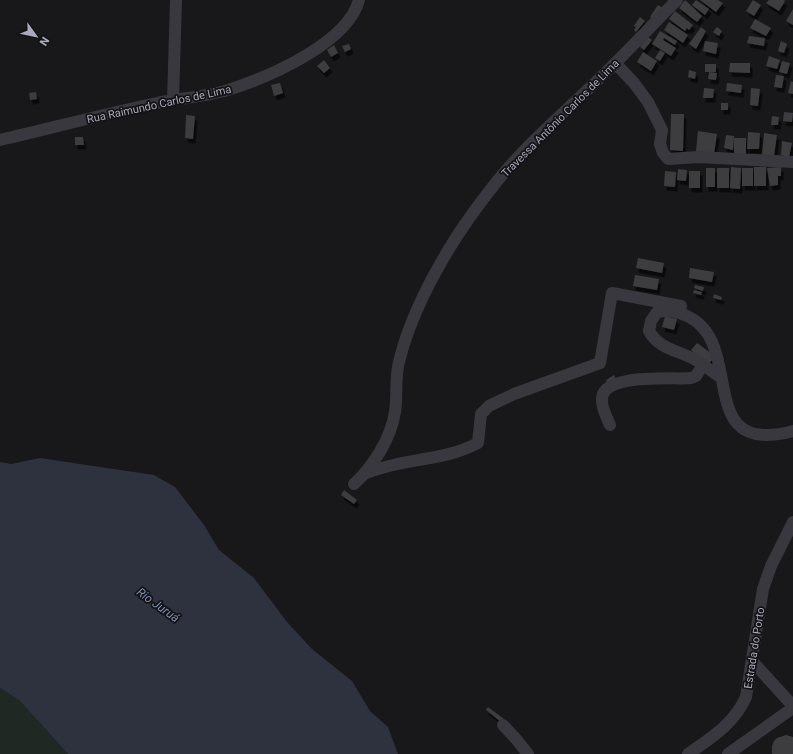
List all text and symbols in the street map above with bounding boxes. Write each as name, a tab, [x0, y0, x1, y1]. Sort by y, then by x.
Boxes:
north arrow	[16, 16, 56, 56]
text: N	[36, 34, 52, 48]
street label: Travessa Antônio Carlos de Lima	[499, 57, 622, 180]
street label: Rua Raimundo Carlos de Lima	[86, 83, 232, 126]
water label: Rio Juruá	[134, 585, 183, 625]
street label: Estrada do Porto	[742, 607, 767, 690]

